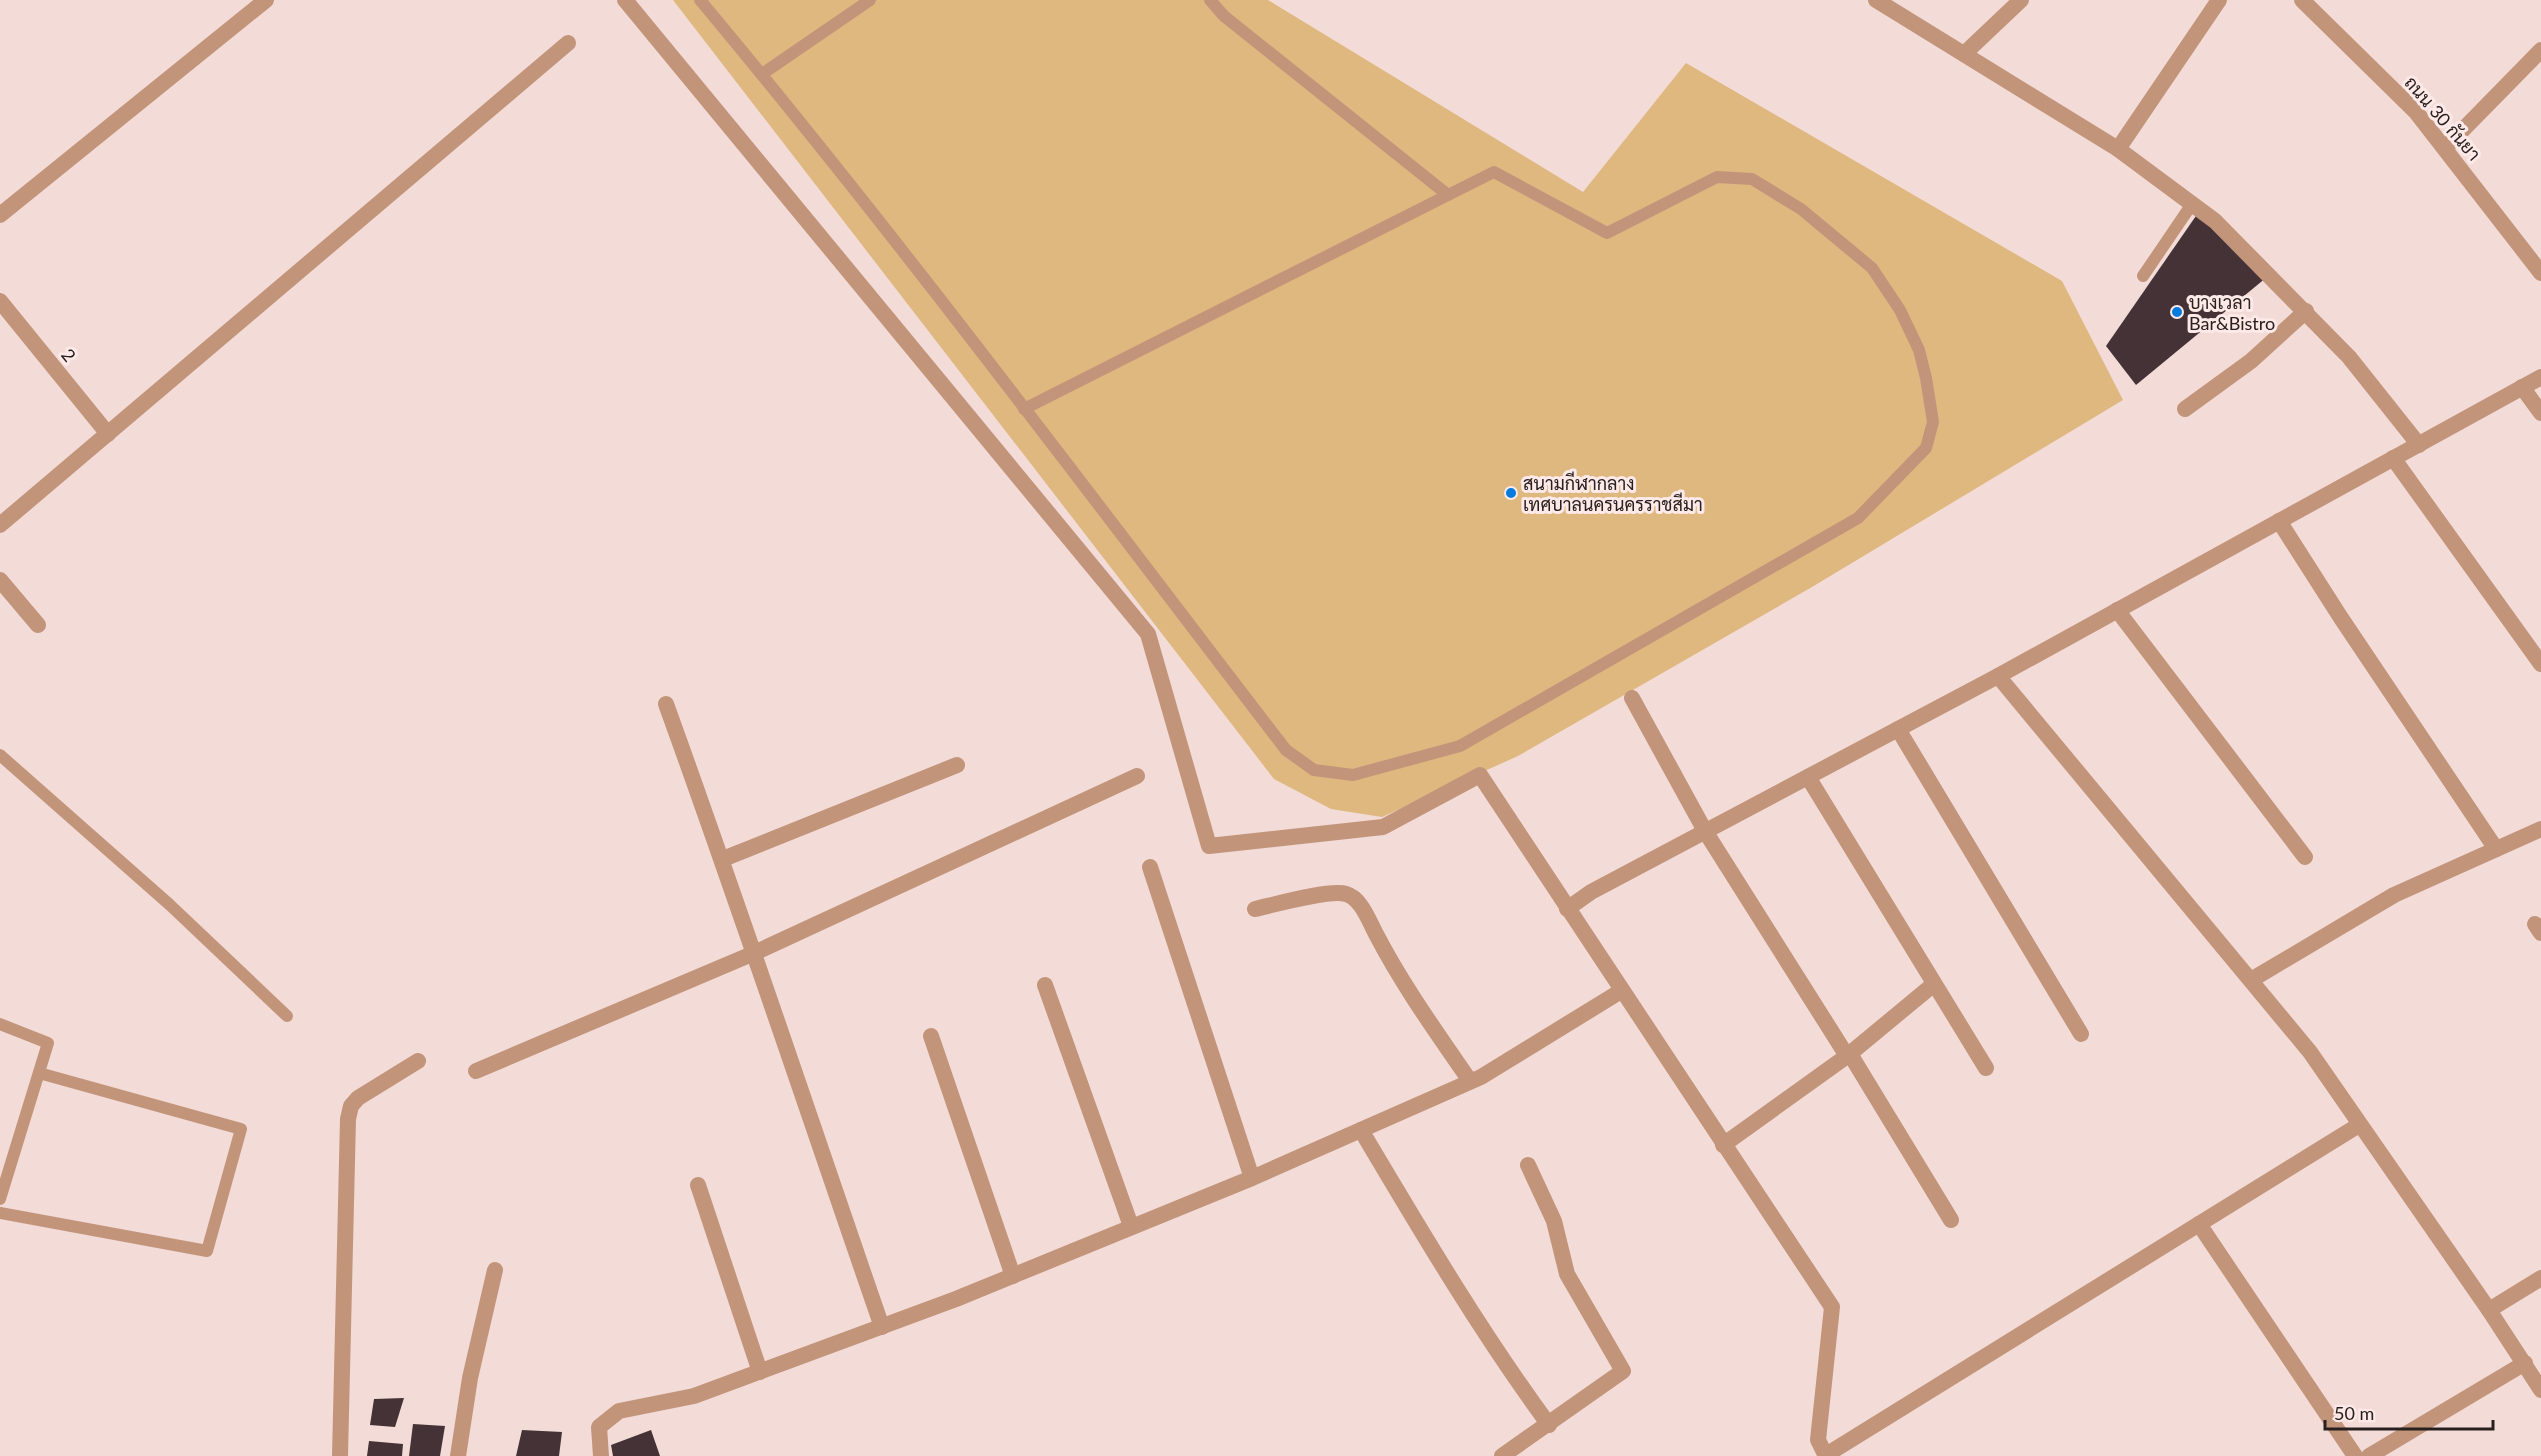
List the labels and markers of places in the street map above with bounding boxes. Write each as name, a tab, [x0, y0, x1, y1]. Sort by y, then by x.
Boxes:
place label: บางเวลา Bar&Bistro	[2189, 291, 2275, 334]
marker: บางเวลา Bar&Bistro	[2170, 305, 2184, 319]
place label: สนามกีฬากลาง เทศบาลนครนครราชสีมา	[1523, 471, 1703, 515]
marker: สนามกีฬากลาง เทศบาลนครนครราชสีมา	[1504, 486, 1518, 500]

